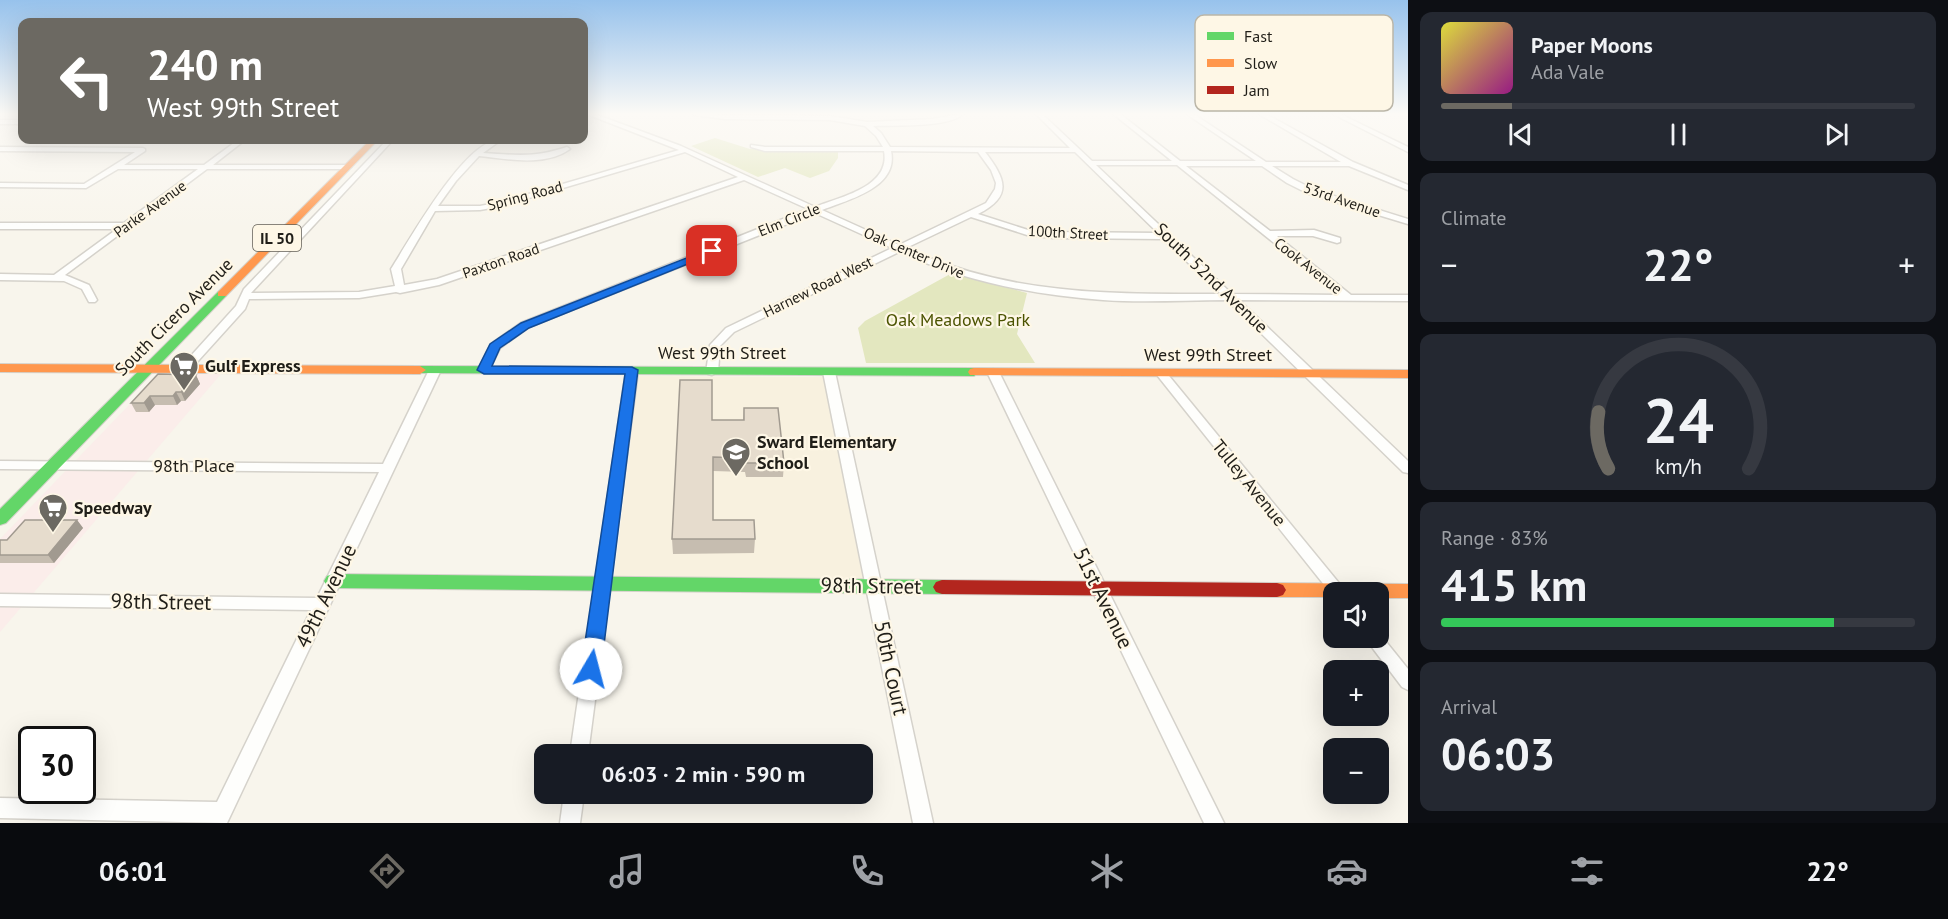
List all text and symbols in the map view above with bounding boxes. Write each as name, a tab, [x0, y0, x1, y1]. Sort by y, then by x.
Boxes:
legend	[1195, 15, 1393, 111]
text: Fast	[1244, 26, 1273, 46]
text: Paper Moons	[1531, 31, 1653, 59]
text: 240 m	[147, 37, 263, 92]
icon: left	[48, 42, 126, 120]
text: Slow	[1244, 53, 1278, 73]
text: Ada Vale	[1531, 59, 1604, 85]
text: Jam	[1243, 80, 1270, 100]
text: West 99th Street	[147, 90, 339, 124]
icon: previous	[1504, 118, 1537, 151]
icon: pause	[1662, 118, 1695, 151]
icon: next	[1820, 118, 1853, 151]
street label: Parke Avenue	[110, 176, 190, 241]
street label: Spring Road	[485, 176, 565, 215]
street label: 53rd Avenue	[1301, 178, 1383, 222]
street label: Elm Circle	[755, 199, 823, 241]
text: Climate	[1441, 205, 1507, 231]
street label: South 52nd Avenue	[1150, 218, 1273, 338]
street label: 100th Street	[1028, 221, 1109, 244]
street label: Oak Center Drive	[861, 223, 967, 282]
road number: IL 50	[253, 225, 301, 251]
pin	[686, 225, 737, 276]
street label: Cook Avenue	[1270, 233, 1346, 298]
icon: arrive	[695, 234, 728, 267]
text: 22°	[1643, 235, 1713, 293]
street label: Paxton Road	[460, 239, 542, 283]
text: −	[1441, 243, 1458, 286]
text: +	[1898, 243, 1915, 286]
street label: Harnew Road West	[760, 252, 876, 321]
street label: South Cicero Avenue	[110, 253, 238, 381]
park label: Oak Meadows Park	[886, 308, 1031, 331]
street label: West 99th Street	[658, 341, 786, 364]
street label: West 99th Street	[1144, 343, 1272, 366]
supermarket icon: Gulf Express	[168, 350, 200, 392]
place label: Gulf Express	[205, 354, 301, 377]
text: 24	[1643, 379, 1713, 460]
place label: Sward Elementary School	[757, 430, 897, 474]
street label: Tulley Avenue	[1207, 435, 1291, 531]
school or university icon: Sward Elementary School	[720, 436, 752, 478]
text: km/h	[1654, 452, 1701, 480]
street label: 98th Place	[153, 454, 235, 477]
supermarket icon: Speedway	[37, 492, 69, 534]
place label: Speedway	[74, 496, 152, 519]
text: Range · 83%	[1441, 525, 1548, 551]
street label: 49th Avenue	[289, 540, 362, 652]
street label: 51st Avenue	[1067, 543, 1140, 653]
text: 415 km	[1441, 555, 1587, 613]
street label: 98th Street	[820, 571, 922, 600]
map controls	[1323, 582, 1389, 804]
button: sound	[1323, 582, 1389, 648]
street label: 98th Street	[110, 587, 212, 616]
street label: 50th Court	[868, 618, 915, 718]
position arrow	[559, 637, 623, 701]
button: +	[1323, 660, 1389, 726]
text: Arrival	[1441, 694, 1497, 720]
text: 06:03	[1441, 724, 1555, 782]
speed limit sign: 30	[18, 726, 96, 804]
button: −	[1323, 738, 1389, 804]
text: 06:03 · 2 min · 590 m	[602, 760, 805, 788]
icon: directions	[366, 850, 408, 892]
icon: music	[606, 850, 648, 892]
icon: phone	[846, 850, 888, 892]
icon: climate	[1086, 850, 1128, 892]
icon: car	[1326, 850, 1368, 892]
icon: filters	[1566, 850, 1608, 892]
text: 06:01	[99, 854, 168, 888]
text: 22°	[1806, 854, 1849, 888]

